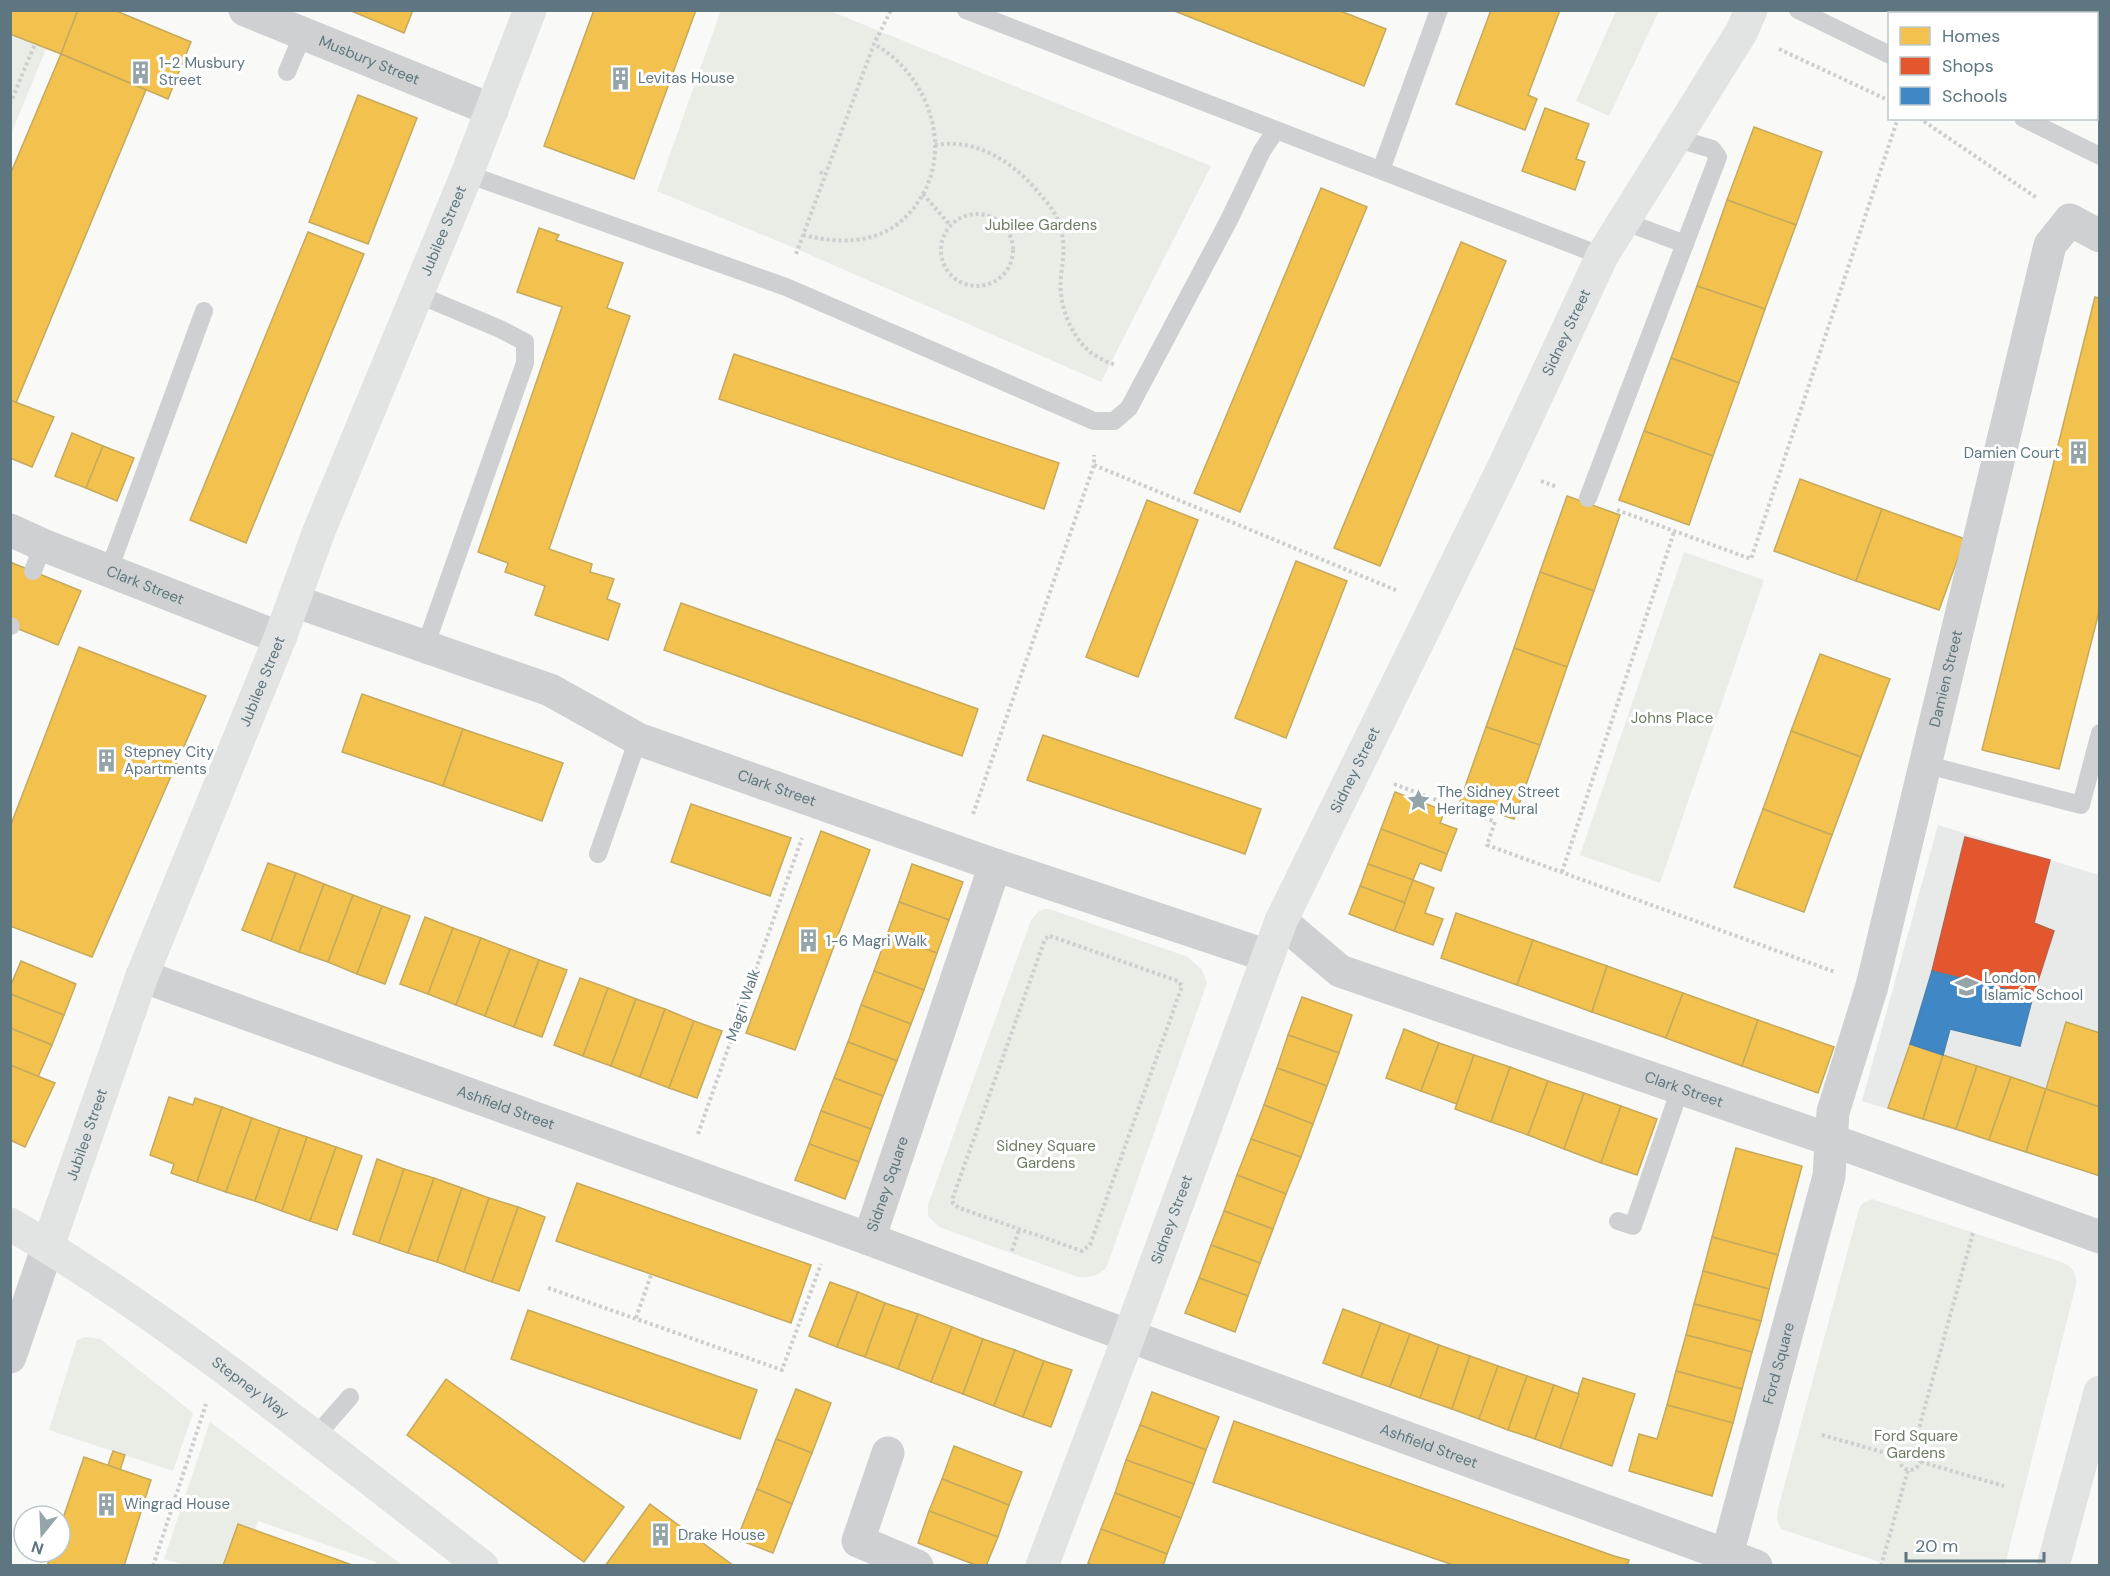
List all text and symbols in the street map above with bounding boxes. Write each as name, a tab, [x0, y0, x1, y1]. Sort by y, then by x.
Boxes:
legend	[1888, 12, 2098, 120]
text: Homes	[1942, 24, 2000, 48]
street label: Musbury Street	[316, 31, 423, 90]
place label: 1-2 Musbury Street	[159, 53, 246, 90]
text: Shops	[1942, 54, 1994, 78]
building icon: 1-2 Musbury Street	[128, 59, 154, 85]
building icon: Levitas House	[607, 65, 633, 91]
place label: Levitas House	[638, 68, 735, 88]
text: Schools	[1942, 84, 2007, 108]
street label: Jubilee Street	[416, 182, 471, 279]
park label: Jubilee Gardens	[985, 215, 1097, 235]
street label: Sidney Street	[1538, 286, 1595, 379]
building icon: Damien Court	[2065, 440, 2091, 466]
place label: Damien Court	[1964, 443, 2060, 463]
street label: Clark Street	[103, 561, 187, 609]
street label: Damien Street	[1925, 628, 1967, 729]
street label: Jubilee Street	[235, 633, 290, 730]
park label: Johns Place	[1631, 708, 1713, 728]
street label: Sidney Street	[1325, 724, 1385, 816]
place label: Stepney City Apartments	[124, 742, 215, 779]
building icon: Stepney City Apartments	[93, 748, 119, 774]
street label: Clark Street	[735, 765, 819, 811]
place label: The Sidney Street Heritage Mural	[1437, 782, 1560, 819]
place icon: The Sidney Street Heritage Mural	[1406, 788, 1432, 814]
building icon: 1-6 Magri Walk	[795, 928, 821, 954]
place label: 1-6 Magri Walk	[826, 931, 928, 951]
street label: Magri Walk	[721, 966, 765, 1044]
place label: London Islamic School	[1984, 968, 2083, 1005]
school or university icon: London Islamic School	[1953, 974, 1979, 1000]
street label: Clark Street	[1642, 1067, 1726, 1112]
street label: Ashfield Street	[454, 1081, 558, 1135]
street label: Jubilee Street	[62, 1086, 112, 1183]
street label: Sidney Square	[862, 1134, 913, 1234]
park label: Sidney Square Gardens	[996, 1136, 1096, 1173]
street label: Sidney Street	[1146, 1172, 1197, 1267]
street label: Ford Square	[1758, 1320, 1799, 1406]
street label: Stepney Way	[208, 1352, 294, 1424]
street label: Ashfield Street	[1377, 1419, 1480, 1473]
park label: Ford Square Gardens	[1874, 1426, 1958, 1463]
building icon: Wingrad House	[93, 1491, 119, 1517]
place label: Wingrad House	[124, 1494, 230, 1514]
north arrow	[12, 1504, 72, 1564]
building icon: Drake House	[647, 1522, 673, 1548]
place label: Drake House	[678, 1525, 765, 1545]
scale bar	[1906, 1525, 2044, 1563]
text: 20 m	[1915, 1534, 1958, 1558]
text: N	[29, 1536, 46, 1560]

